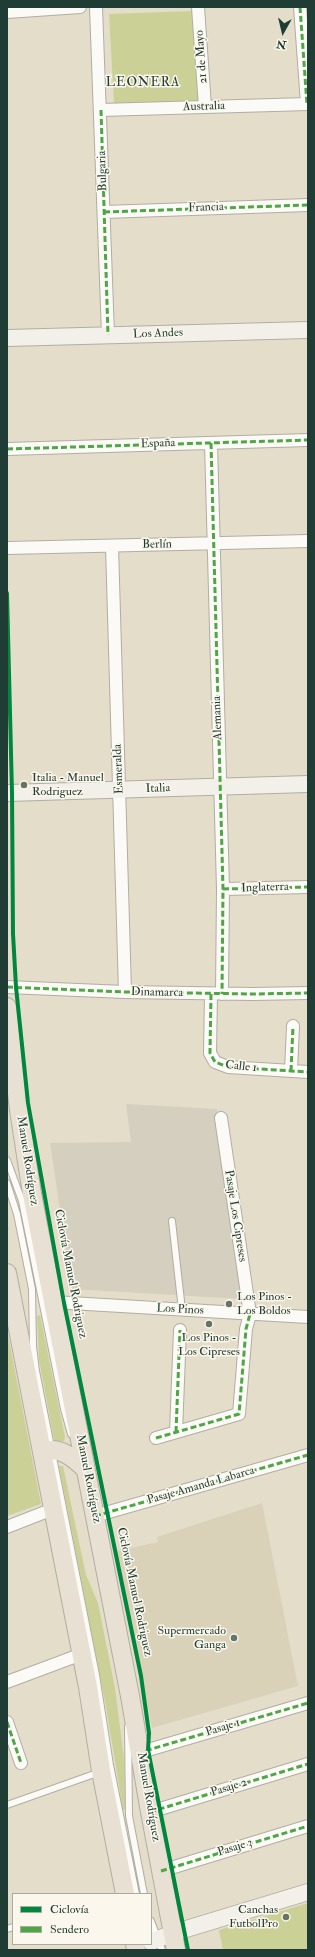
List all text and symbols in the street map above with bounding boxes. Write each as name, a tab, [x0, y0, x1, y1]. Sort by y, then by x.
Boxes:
north arrow	[263, 12, 303, 52]
street label: 21 de Mayo	[193, 30, 211, 84]
text: N	[275, 37, 287, 52]
district label: LEONERA	[106, 75, 180, 91]
street label: Australia	[183, 99, 225, 115]
street label: Bulgaria	[95, 150, 111, 192]
street label: Francia	[188, 200, 224, 216]
street label: Los Andes	[133, 326, 183, 342]
street label: España	[140, 436, 176, 452]
street label: Berlín	[142, 538, 172, 552]
street label: Alemania	[210, 696, 226, 740]
street label: Esmeralda	[111, 744, 127, 794]
place label: Italia - Manuel Rodriguez	[32, 771, 104, 799]
marker: Italia - Manuel Rodriguez	[19, 780, 29, 790]
street label: Italia	[145, 781, 171, 797]
street label: Inglaterra	[241, 880, 289, 896]
street label: Dinamarca	[131, 985, 183, 1001]
street label: Calle 1	[225, 1058, 257, 1076]
street label: Manuel Rodríguez	[13, 1115, 41, 1207]
street label: Pasaje Los Cipreses	[221, 1169, 249, 1263]
street label: Ciclovía Manuel Rodriguez	[50, 1208, 90, 1340]
place label: Los Pinos - Los Boldos	[237, 1290, 292, 1318]
marker: Los Pinos - Los Boldos	[224, 1299, 234, 1309]
street label: Los Pinos	[156, 1302, 204, 1318]
marker: Los Pinos - Los Cipreses	[204, 1319, 214, 1329]
place label: Los Pinos - Los Cipreses	[178, 1331, 240, 1359]
street label: Manuel Rodríguez	[72, 1433, 104, 1525]
street label: Pasaje Amanda Labarca	[146, 1464, 256, 1508]
street label: Ciclovía Manuel Rodriguez	[113, 1526, 155, 1658]
place label: Supermercado Ganga	[157, 1624, 226, 1652]
marker: Supermercado Ganga	[229, 1633, 239, 1643]
street label: Pasaje 1	[204, 1716, 242, 1740]
street label: Manuel Rodríguez	[133, 1751, 163, 1843]
street label: Pasaje 2	[209, 1776, 249, 1800]
street label: Pasaje 3	[216, 1836, 254, 1860]
legend	[12, 1893, 152, 1945]
text: Ciclovía	[50, 1902, 89, 1917]
place label: Canchas FutbolPro	[229, 1903, 278, 1931]
marker: Canchas FutbolPro	[281, 1912, 291, 1922]
text: Sendero	[50, 1922, 89, 1937]

